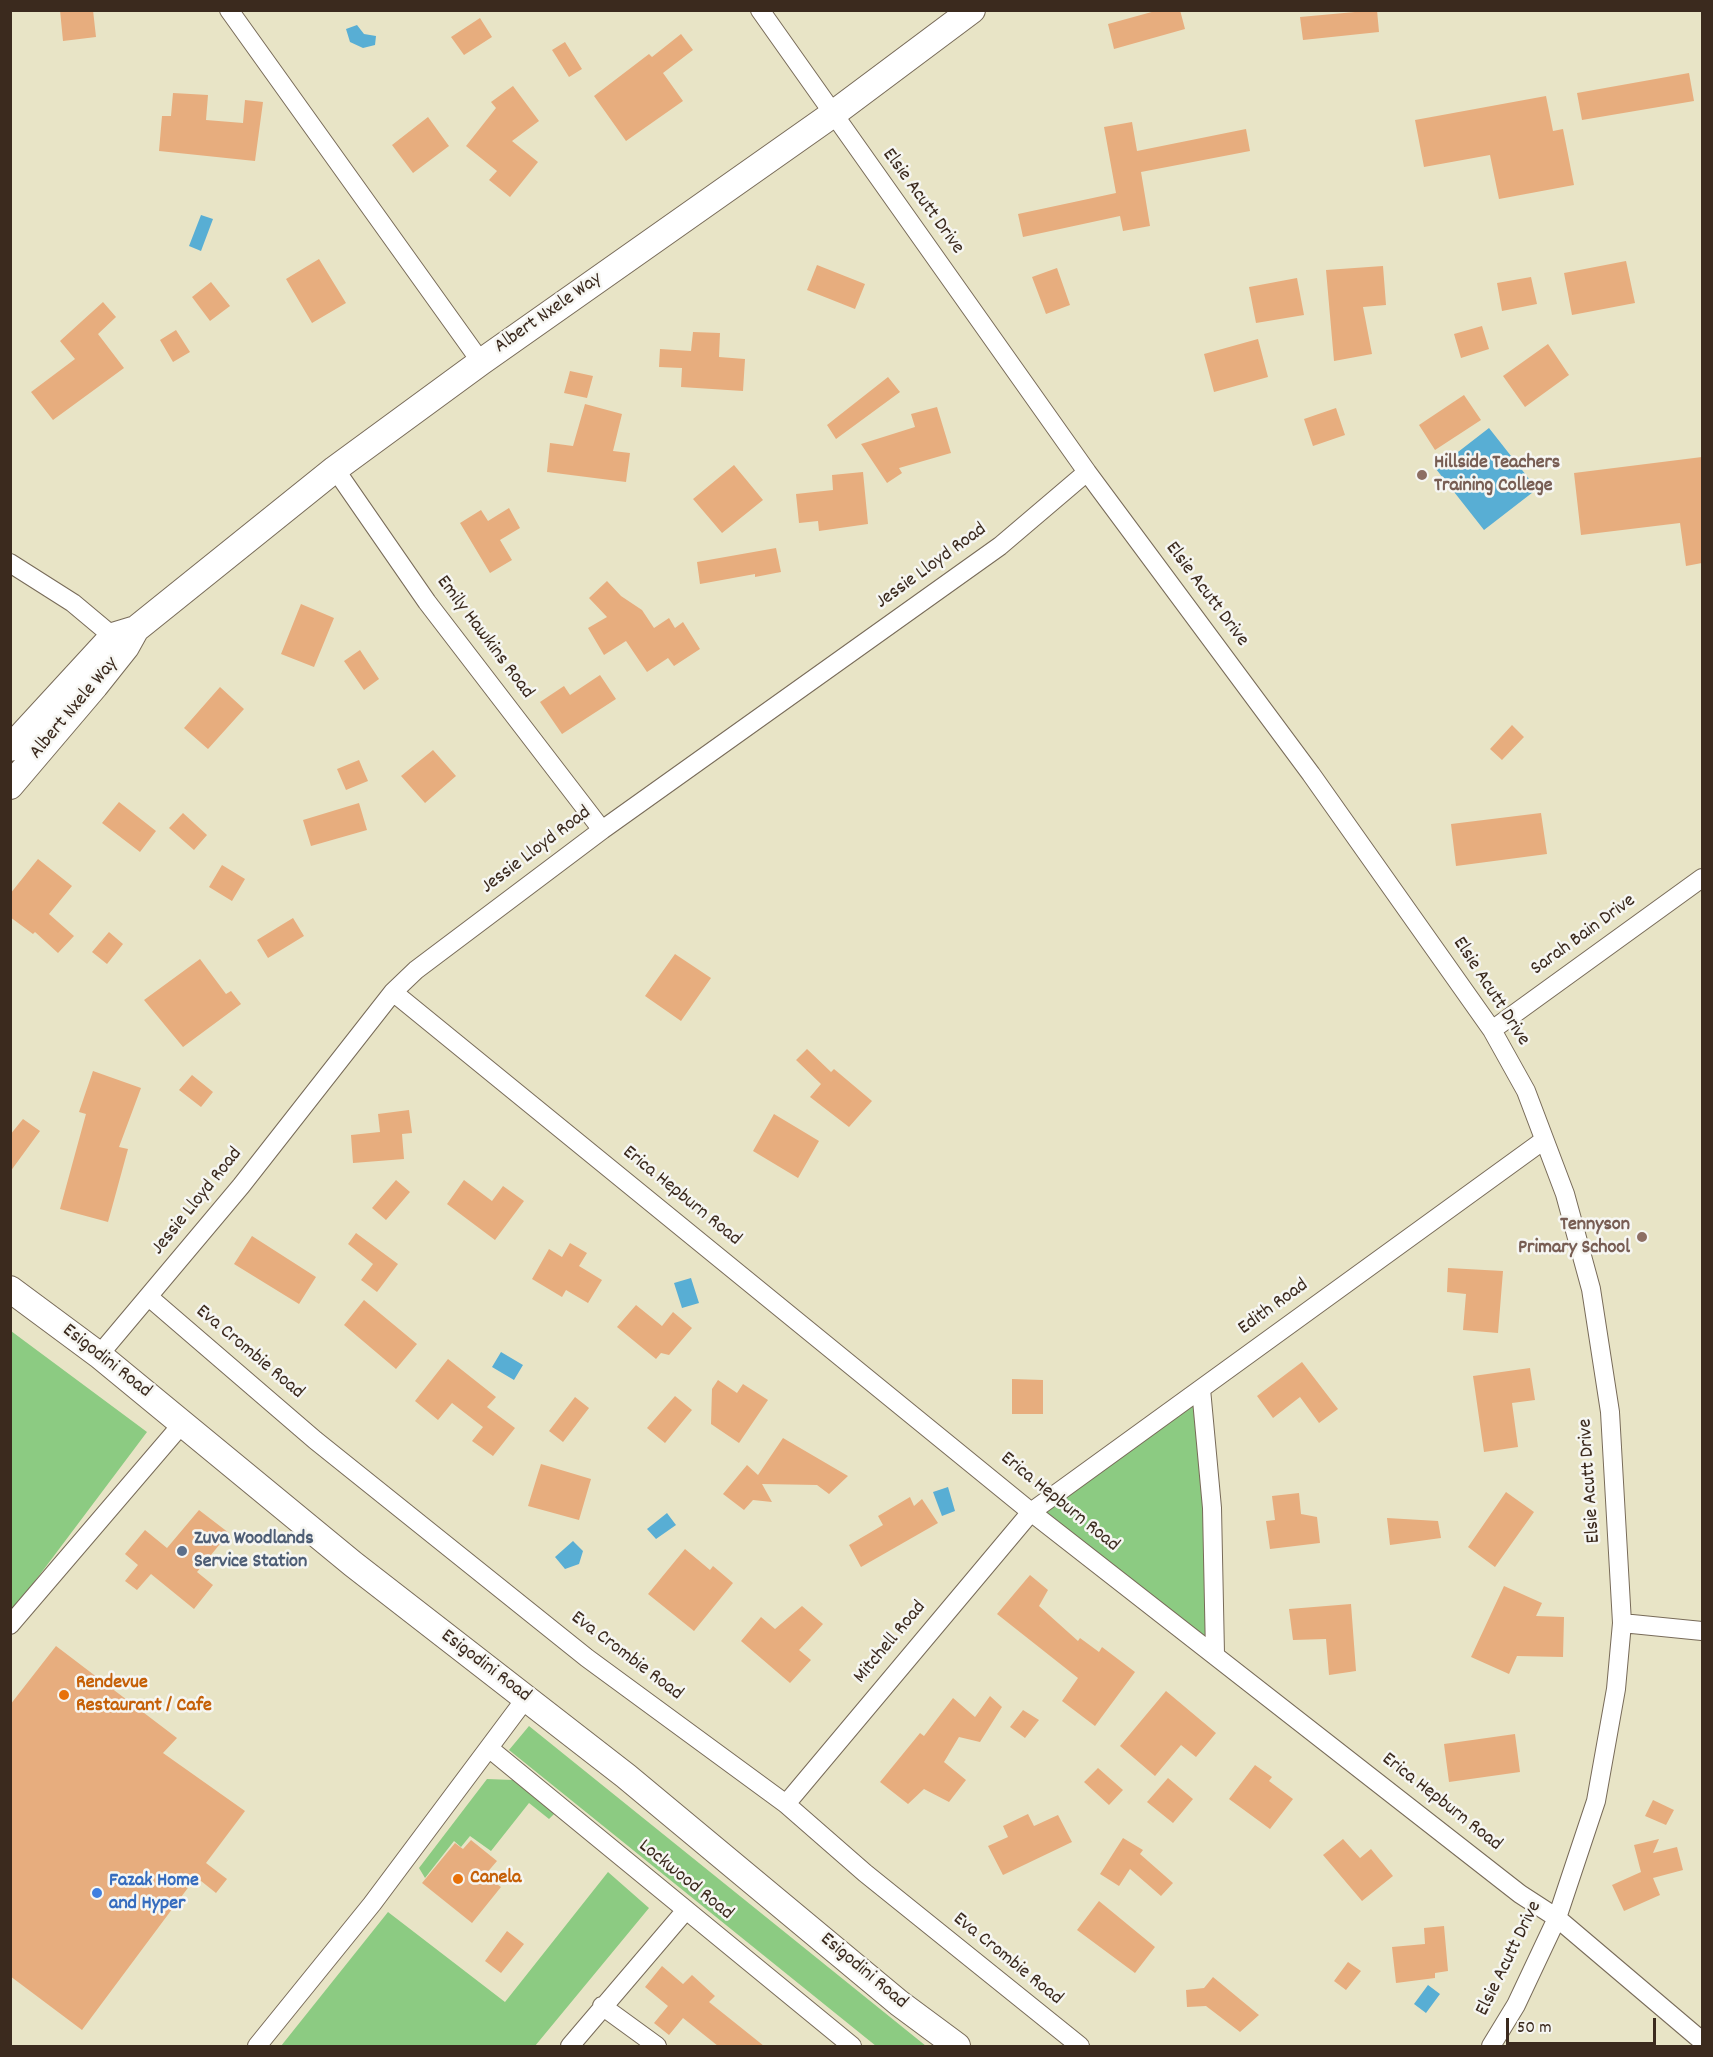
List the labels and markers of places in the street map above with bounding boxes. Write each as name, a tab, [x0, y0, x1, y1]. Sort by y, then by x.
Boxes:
place label: Hillside Teachers Training College	[1434, 452, 1560, 499]
marker: Hillside Teachers Training College	[1415, 468, 1429, 482]
place label: Tennyson Primary School	[1518, 1214, 1630, 1261]
marker: Tennyson Primary School	[1635, 1230, 1649, 1244]
place label: Zuva Woodlands Service Station	[194, 1528, 314, 1575]
marker: Zuva Woodlands Service Station	[175, 1544, 189, 1558]
place label: Rendevue Restaurant / Cafe	[76, 1672, 212, 1719]
marker: Rendevue Restaurant / Cafe	[57, 1688, 71, 1702]
place label: Canela	[470, 1867, 521, 1891]
place label: Fazak Home and Hyper	[109, 1870, 199, 1917]
marker: Canela	[451, 1872, 465, 1886]
marker: Fazak Home and Hyper	[90, 1886, 104, 1900]

